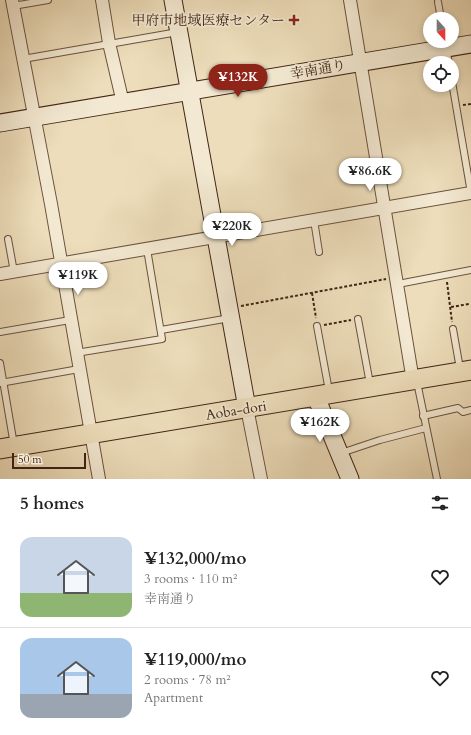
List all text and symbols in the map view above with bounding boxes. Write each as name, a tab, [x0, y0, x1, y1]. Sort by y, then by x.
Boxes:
place label: 甲府市地域医療センター	[132, 11, 285, 30]
north arrow	[423, 12, 459, 48]
map controls	[423, 12, 459, 92]
marker: 甲府市地域医療センター	[288, 14, 300, 26]
street label: 幸南通り	[289, 55, 347, 84]
button: locate	[423, 56, 459, 92]
pin: ¥132K	[210, 64, 266, 98]
text: ¥132K	[218, 68, 258, 86]
pin: ¥86.6K	[337, 158, 403, 192]
text: ¥86.6K	[348, 162, 392, 180]
pin: ¥220K	[204, 213, 260, 247]
text: ¥220K	[212, 217, 252, 235]
pin: ¥119K	[50, 262, 106, 296]
text: ¥119K	[58, 266, 98, 284]
street label: Aoba-dori	[204, 396, 268, 425]
pin: ¥162K	[292, 409, 348, 443]
text: ¥162K	[300, 413, 340, 431]
scale bar	[12, 451, 86, 470]
text: 50 m	[18, 452, 42, 467]
text: 5 homes	[20, 492, 84, 515]
icon: filters	[429, 492, 451, 514]
text: ¥132,000/mo	[144, 547, 246, 570]
icon: home	[52, 553, 100, 601]
icon: heart	[429, 566, 451, 588]
text: 3 rooms · 110 m²	[144, 570, 237, 588]
text: 幸南通り	[144, 590, 196, 608]
text: ¥119,000/mo	[144, 648, 246, 671]
icon: home	[52, 654, 100, 702]
icon: heart	[429, 667, 451, 689]
text: 2 rooms · 78 m²	[144, 671, 231, 689]
text: Apartment	[144, 689, 203, 707]

